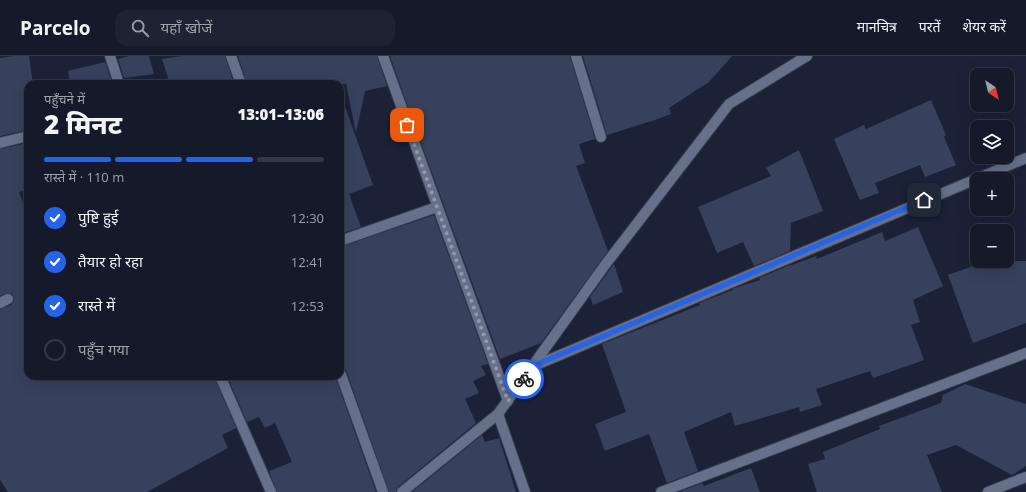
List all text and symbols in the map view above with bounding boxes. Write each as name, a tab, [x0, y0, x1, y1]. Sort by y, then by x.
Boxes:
search box	[115, 10, 395, 46]
text: Parcelo	[20, 15, 91, 41]
icon: search	[129, 17, 151, 39]
text: यहाँ खोजें	[161, 17, 212, 37]
text: मानचित्र	[857, 17, 897, 36]
text: परतें	[919, 17, 941, 36]
text: शेयर करें	[963, 17, 1006, 36]
north arrow	[970, 68, 1014, 112]
map controls	[970, 68, 1014, 268]
text: पहुँचने में	[44, 90, 85, 108]
text: 13:01–13:06	[238, 104, 324, 124]
text: 2 मिनट	[44, 106, 122, 142]
pin	[390, 108, 424, 142]
icon: bag	[396, 114, 418, 136]
button: layers	[970, 120, 1014, 164]
text: रास्ते में · 110 m	[44, 168, 124, 186]
button: +	[970, 172, 1014, 216]
pin	[907, 183, 941, 217]
icon: home	[913, 189, 935, 211]
icon: check	[44, 207, 66, 229]
text: पुष्टि हुई	[78, 207, 118, 227]
text: 12:30	[291, 209, 324, 227]
button: −	[970, 224, 1014, 268]
icon: check	[44, 251, 66, 273]
text: तैयार हो रहा	[78, 251, 143, 271]
text: 12:41	[291, 253, 324, 271]
icon: check	[44, 295, 66, 317]
text: रास्ते में	[78, 295, 115, 315]
text: 12:53	[291, 297, 324, 315]
text: पहुँच गया	[78, 339, 129, 359]
courier	[504, 359, 544, 399]
icon: bike	[513, 368, 535, 390]

